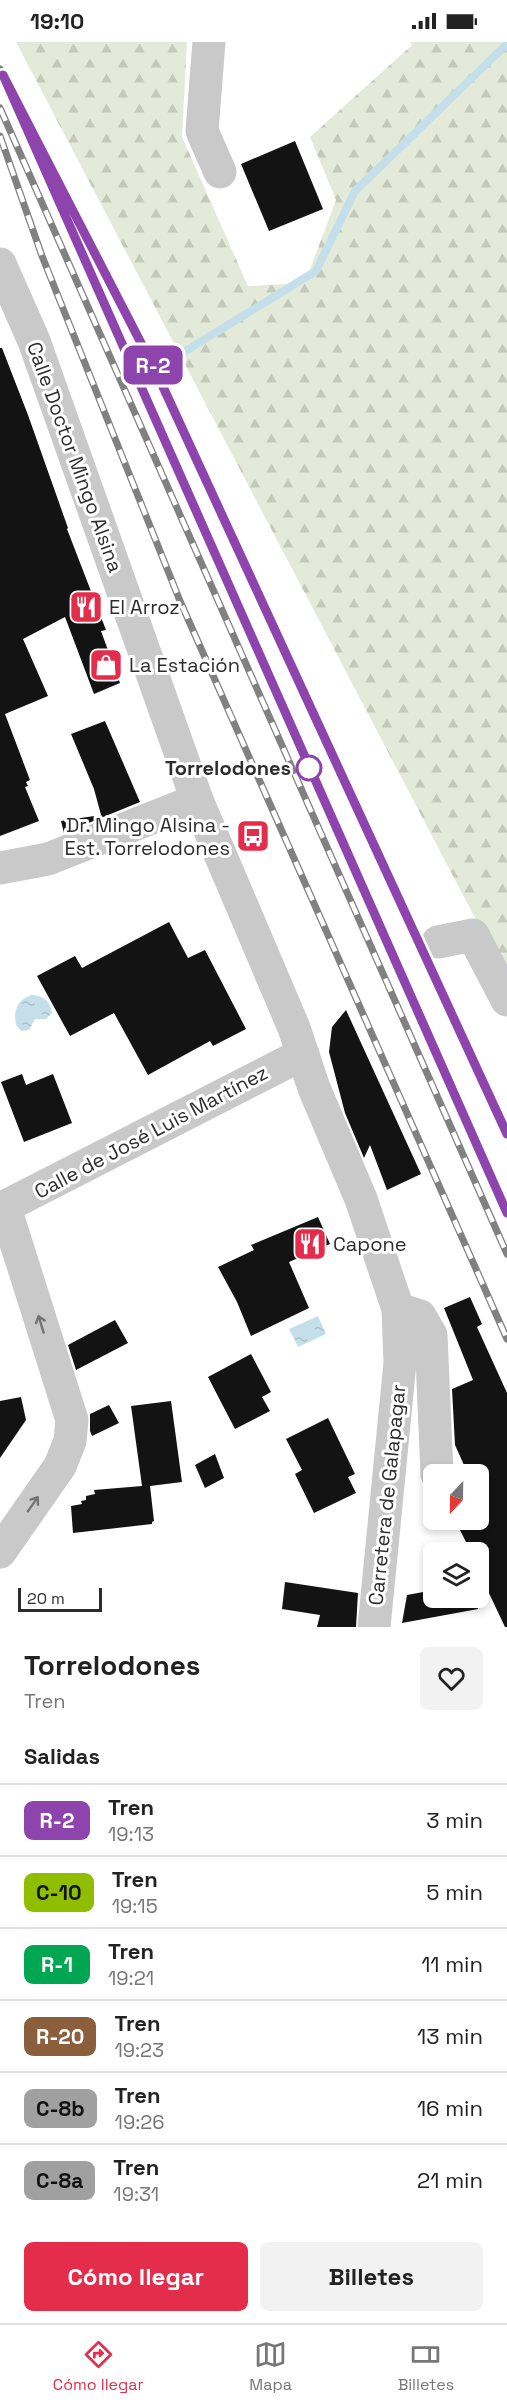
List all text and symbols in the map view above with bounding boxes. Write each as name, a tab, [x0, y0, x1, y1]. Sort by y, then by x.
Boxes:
text: 19:10	[30, 7, 84, 35]
street label: Calle Doctor Mingo Alsina	[21, 338, 129, 576]
line badge: R-2	[118, 346, 188, 384]
text: R-2	[136, 352, 170, 379]
restaurant icon: El Arroz	[68, 589, 104, 625]
place label: El Arroz	[109, 594, 180, 620]
shop icon: La Estación	[88, 647, 124, 683]
place label: La Estación	[129, 652, 240, 678]
place label: Torrelodones	[165, 755, 291, 781]
marker: Torrelodones	[296, 755, 322, 781]
place label: Dr. Mingo Alsina - Est. Torrelodones	[64, 812, 230, 861]
bus stop icon: Dr. Mingo Alsina - Est. Torrelodones	[235, 818, 271, 854]
street label: Calle de José Luis Martínez	[30, 1059, 272, 1205]
restaurant icon: Capone	[292, 1226, 328, 1262]
place label: Capone	[333, 1231, 407, 1257]
one-way arrow	[35, 1315, 46, 1334]
street label: Carretera de Galapagar	[362, 1383, 412, 1607]
north arrow	[423, 1464, 489, 1530]
map controls	[423, 1464, 489, 1608]
one-way arrow	[27, 1496, 39, 1512]
button: layers	[423, 1542, 489, 1608]
scale bar	[18, 1585, 102, 1612]
text: 20 m	[27, 1588, 65, 1609]
text: Torrelodones	[24, 1647, 200, 1683]
button: heart	[420, 1647, 483, 1710]
text: Tren	[24, 1688, 66, 1714]
text: Salidas	[24, 1742, 100, 1770]
text: Tren	[108, 1793, 154, 1821]
text: 3 min	[426, 1806, 483, 1834]
text: R-2	[40, 1807, 74, 1834]
text: 19:13	[108, 1821, 154, 1847]
text: Tren	[112, 1865, 158, 1893]
text: 5 min	[426, 1878, 483, 1906]
text: C-10	[36, 1879, 82, 1906]
text: 19:15	[112, 1893, 158, 1919]
text: Tren	[108, 1937, 154, 1965]
text: 11 min	[421, 1950, 483, 1978]
text: R-1	[41, 1951, 73, 1978]
text: 19:21	[108, 1965, 154, 1991]
text: Tren	[114, 2009, 160, 2037]
text: 13 min	[417, 2022, 483, 2050]
text: R-20	[36, 2023, 84, 2050]
text: 19:23	[114, 2037, 164, 2063]
text: Tren	[115, 2081, 161, 2109]
text: 16 min	[417, 2094, 483, 2122]
text: C-8b	[36, 2095, 85, 2122]
text: 19:26	[115, 2109, 165, 2135]
text: Tren	[113, 2153, 159, 2181]
text: 21 min	[417, 2166, 483, 2194]
text: C-8a	[36, 2167, 83, 2194]
text: 19:31	[113, 2181, 159, 2207]
button: Cómo llegar	[24, 2242, 248, 2311]
button: Billetes	[260, 2242, 483, 2311]
tab: Cómo llegar	[53, 2338, 144, 2395]
tab: Mapa	[249, 2338, 292, 2395]
tab: Billetes	[398, 2338, 454, 2395]

